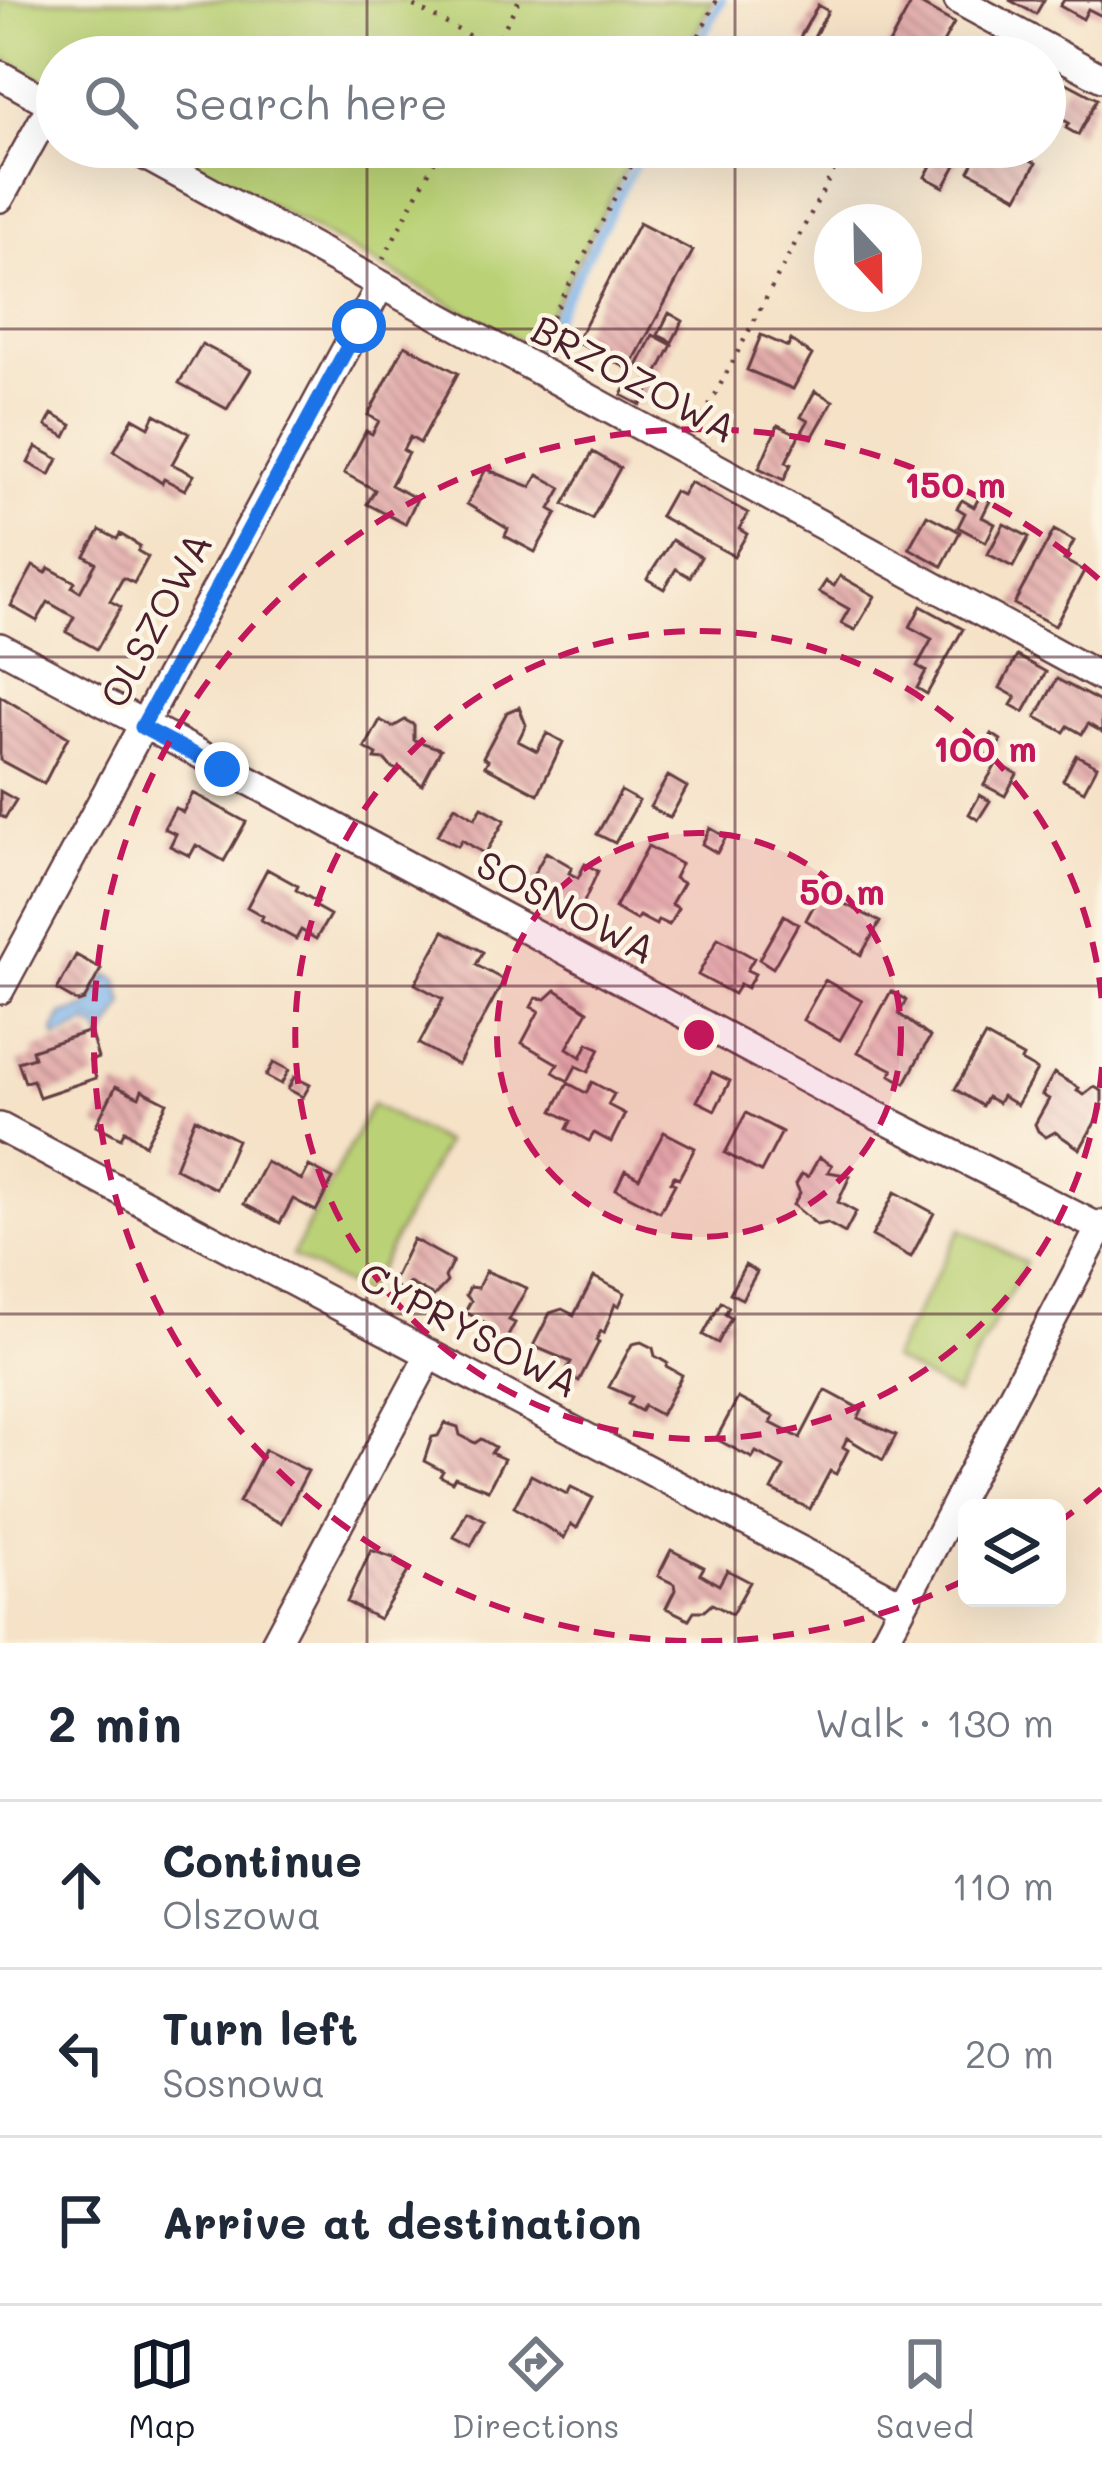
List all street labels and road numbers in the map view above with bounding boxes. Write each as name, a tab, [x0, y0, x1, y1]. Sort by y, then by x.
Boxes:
street label: BRZOZOWA	[524, 302, 746, 453]
street label: OLSZOWA	[87, 523, 222, 716]
street label: SOSNOWA	[468, 837, 665, 974]
street label: CYPRYSOWA	[351, 1249, 588, 1408]

